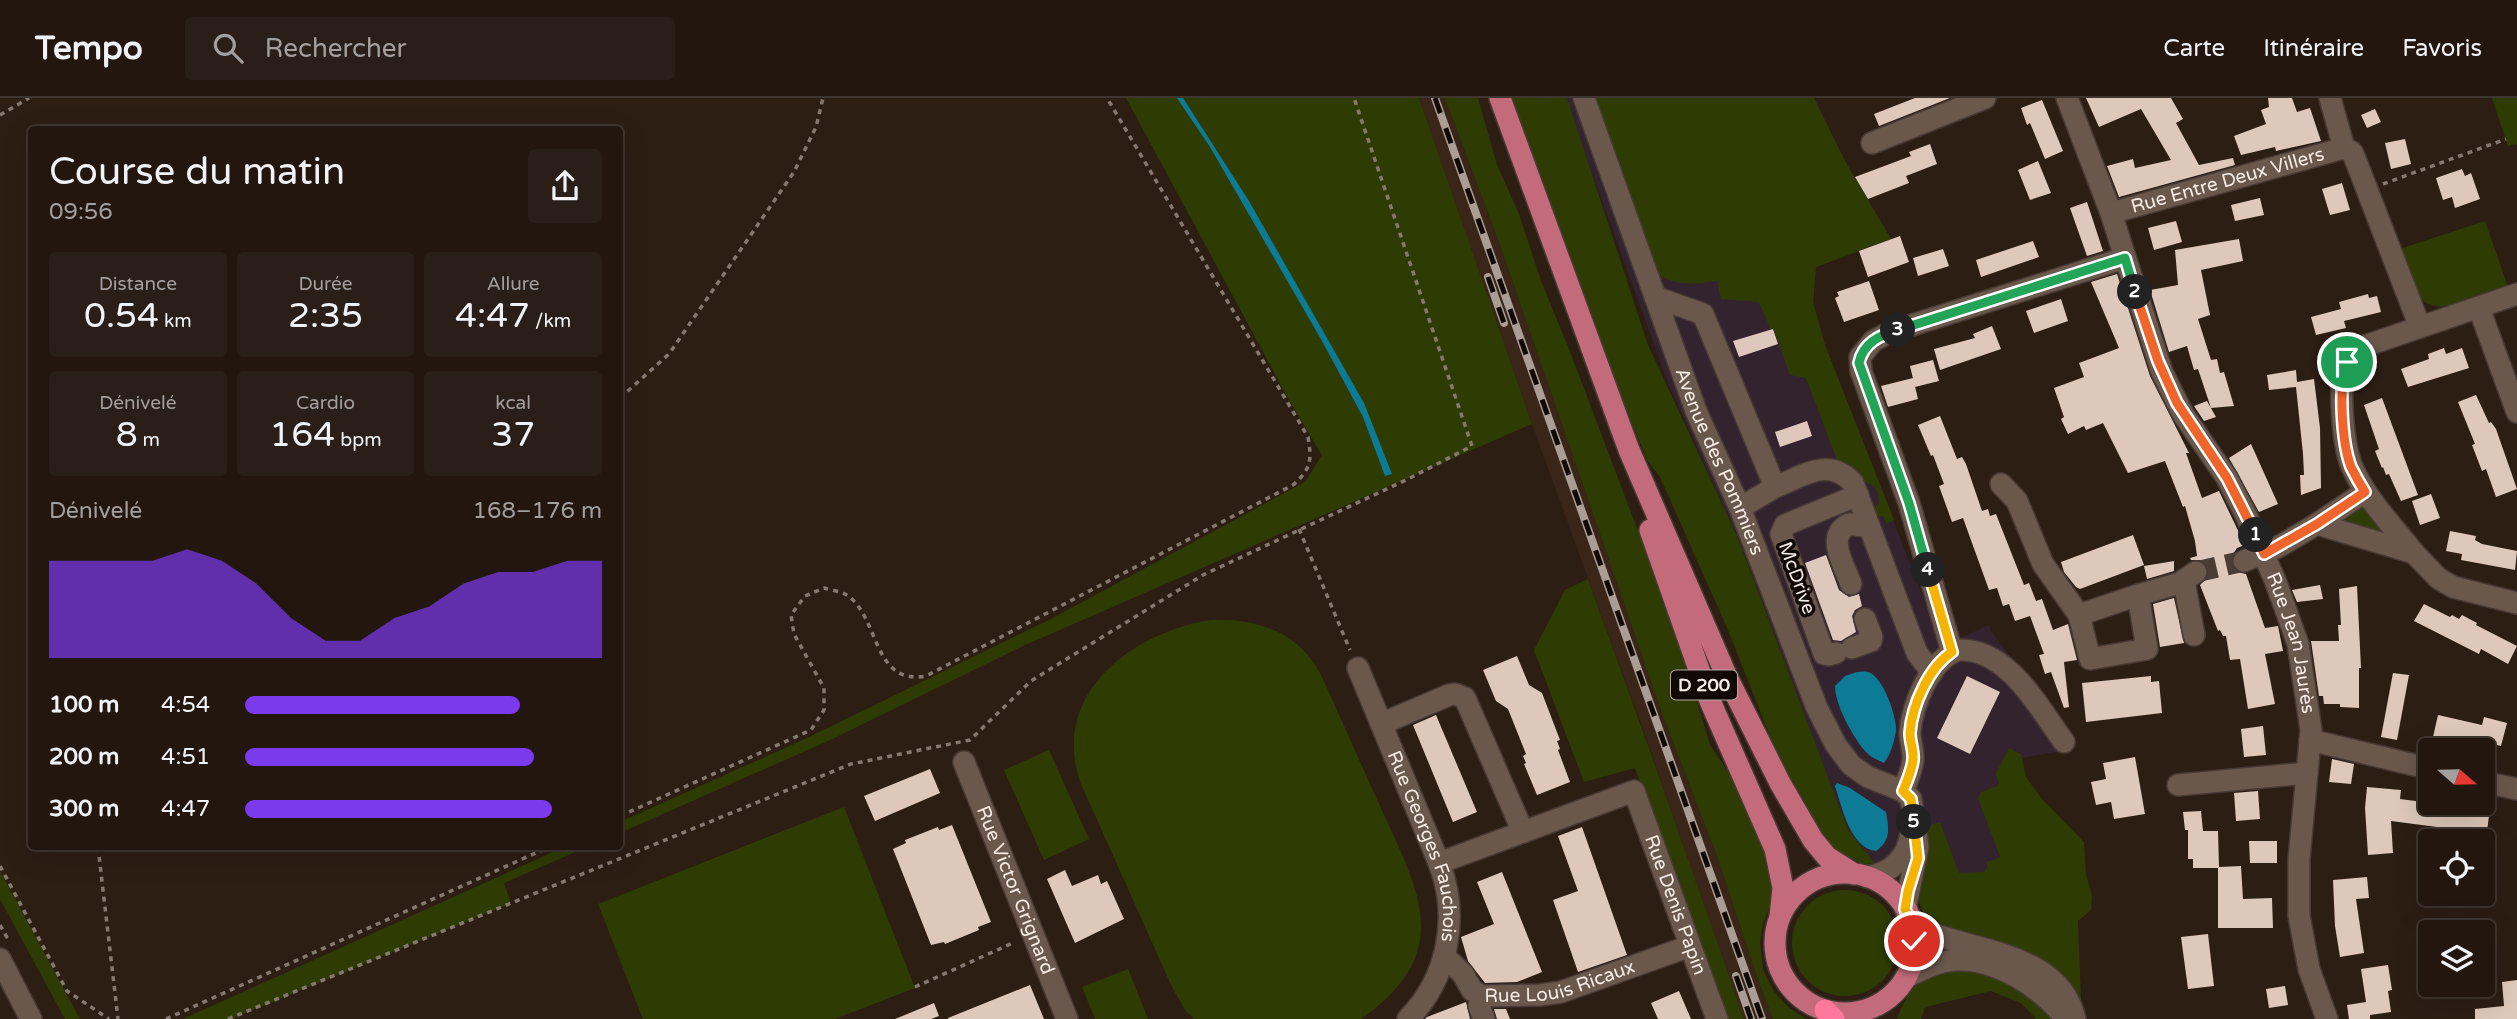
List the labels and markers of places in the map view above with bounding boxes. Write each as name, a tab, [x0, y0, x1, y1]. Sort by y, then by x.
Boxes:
pin: 2	[2118, 274, 2152, 310]
pin: 3	[1881, 313, 1916, 348]
pin	[2317, 332, 2377, 392]
pin: 1	[2238, 518, 2274, 552]
pin: 4	[1910, 552, 1946, 588]
pin: 5	[1896, 804, 1932, 840]
pin	[1884, 911, 1944, 971]

